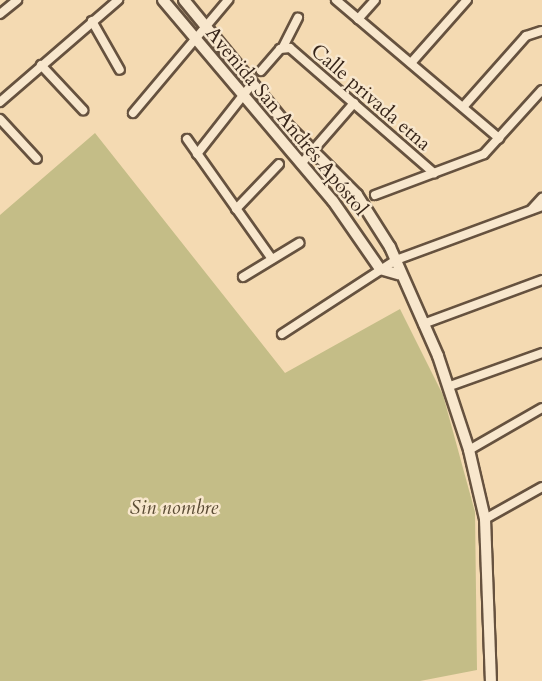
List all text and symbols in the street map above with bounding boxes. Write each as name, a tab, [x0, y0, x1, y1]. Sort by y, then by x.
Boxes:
street label: Avenida San Andrés Apóstol	[201, 21, 373, 221]
street label: Calle privada etna	[306, 38, 436, 156]
park label: Sin nombre	[130, 495, 218, 519]

